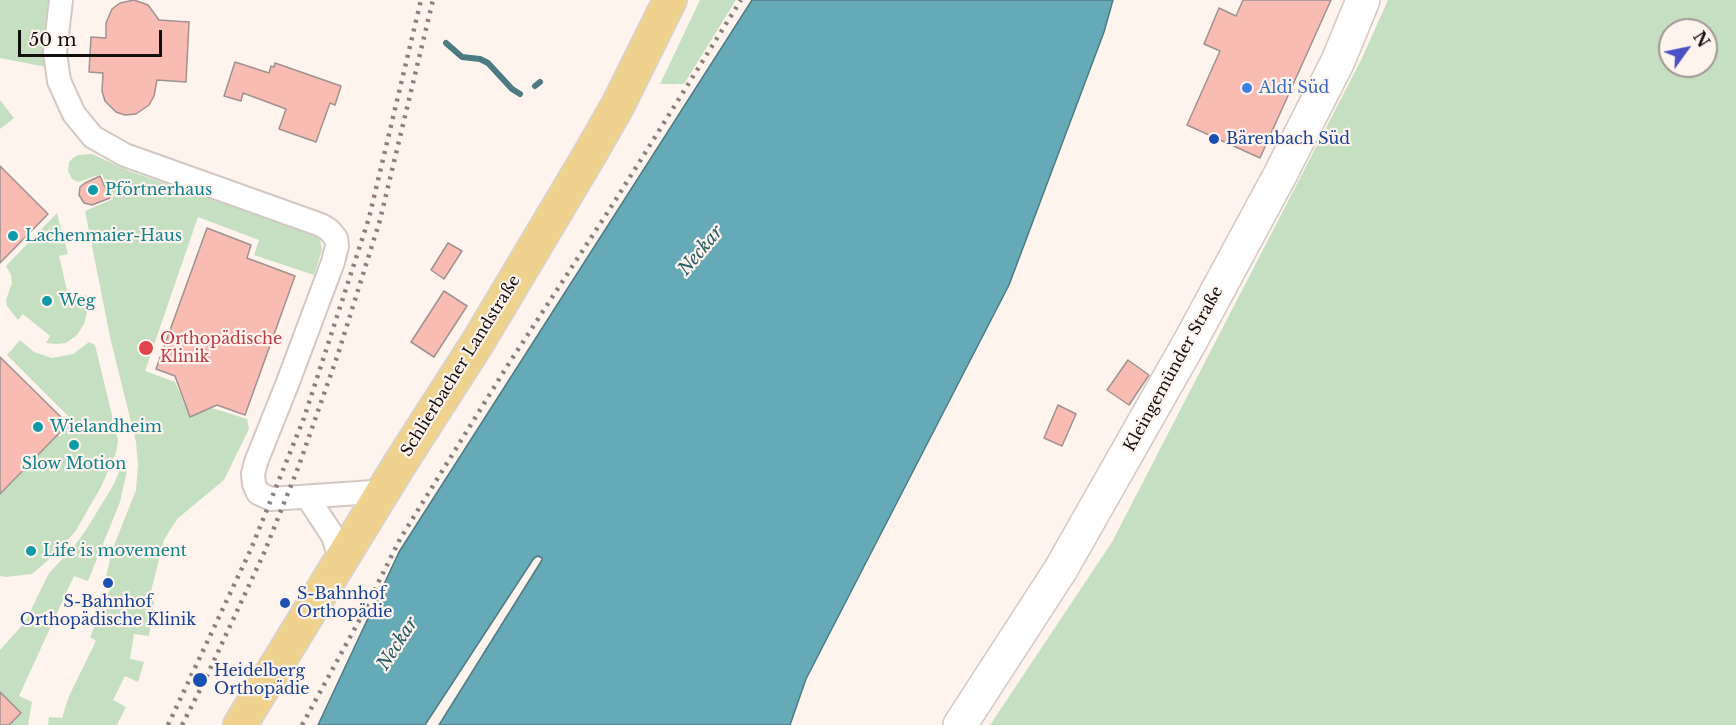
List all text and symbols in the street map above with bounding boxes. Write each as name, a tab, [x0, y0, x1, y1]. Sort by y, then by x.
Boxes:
scale bar	[21, 18, 165, 56]
north arrow	[1658, 18, 1718, 78]
text: N	[1689, 28, 1714, 51]
text: 50 m	[29, 29, 77, 51]
place label: Aldi Süd	[1259, 78, 1329, 98]
marker: Aldi Süd	[1240, 81, 1254, 95]
place label: Bärenbach Süd	[1226, 129, 1350, 149]
marker: Bärenbach Süd	[1207, 132, 1221, 146]
place label: Pförtnerhaus	[105, 180, 212, 200]
marker: Pförtnerhaus	[86, 183, 100, 197]
water label: Neckar	[674, 222, 728, 280]
place label: Lachenmaier-Haus	[25, 226, 182, 246]
marker: Lachenmaier-Haus	[6, 229, 20, 243]
street label: Schlierbacher Landstraße	[397, 272, 525, 460]
street label: Kleingemünder Straße	[1121, 283, 1227, 455]
place label: Weg	[59, 291, 95, 311]
marker: Weg	[40, 294, 54, 308]
place label: Orthopädische Klinik	[160, 329, 282, 367]
marker: Orthopädische Klinik	[137, 339, 155, 357]
place label: Wielandheim	[50, 417, 162, 437]
marker: Wielandheim	[31, 420, 45, 434]
marker: Slow Motion	[67, 438, 81, 452]
place label: Slow Motion	[22, 454, 126, 474]
place label: Life is movement	[43, 541, 187, 561]
marker: Life is movement	[24, 544, 38, 558]
marker: S-Bahnhof Orthopädische Klinik	[101, 576, 115, 590]
place label: S-Bahnhof Orthopädie	[297, 584, 392, 622]
place label: S-Bahnhof Orthopädische Klinik	[20, 592, 196, 630]
marker: S-Bahnhof Orthopädie	[278, 596, 292, 610]
water label: Neckar	[373, 614, 423, 674]
place label: Heidelberg Orthopädie	[214, 661, 309, 699]
marker: Heidelberg Orthopädie	[191, 671, 209, 689]

